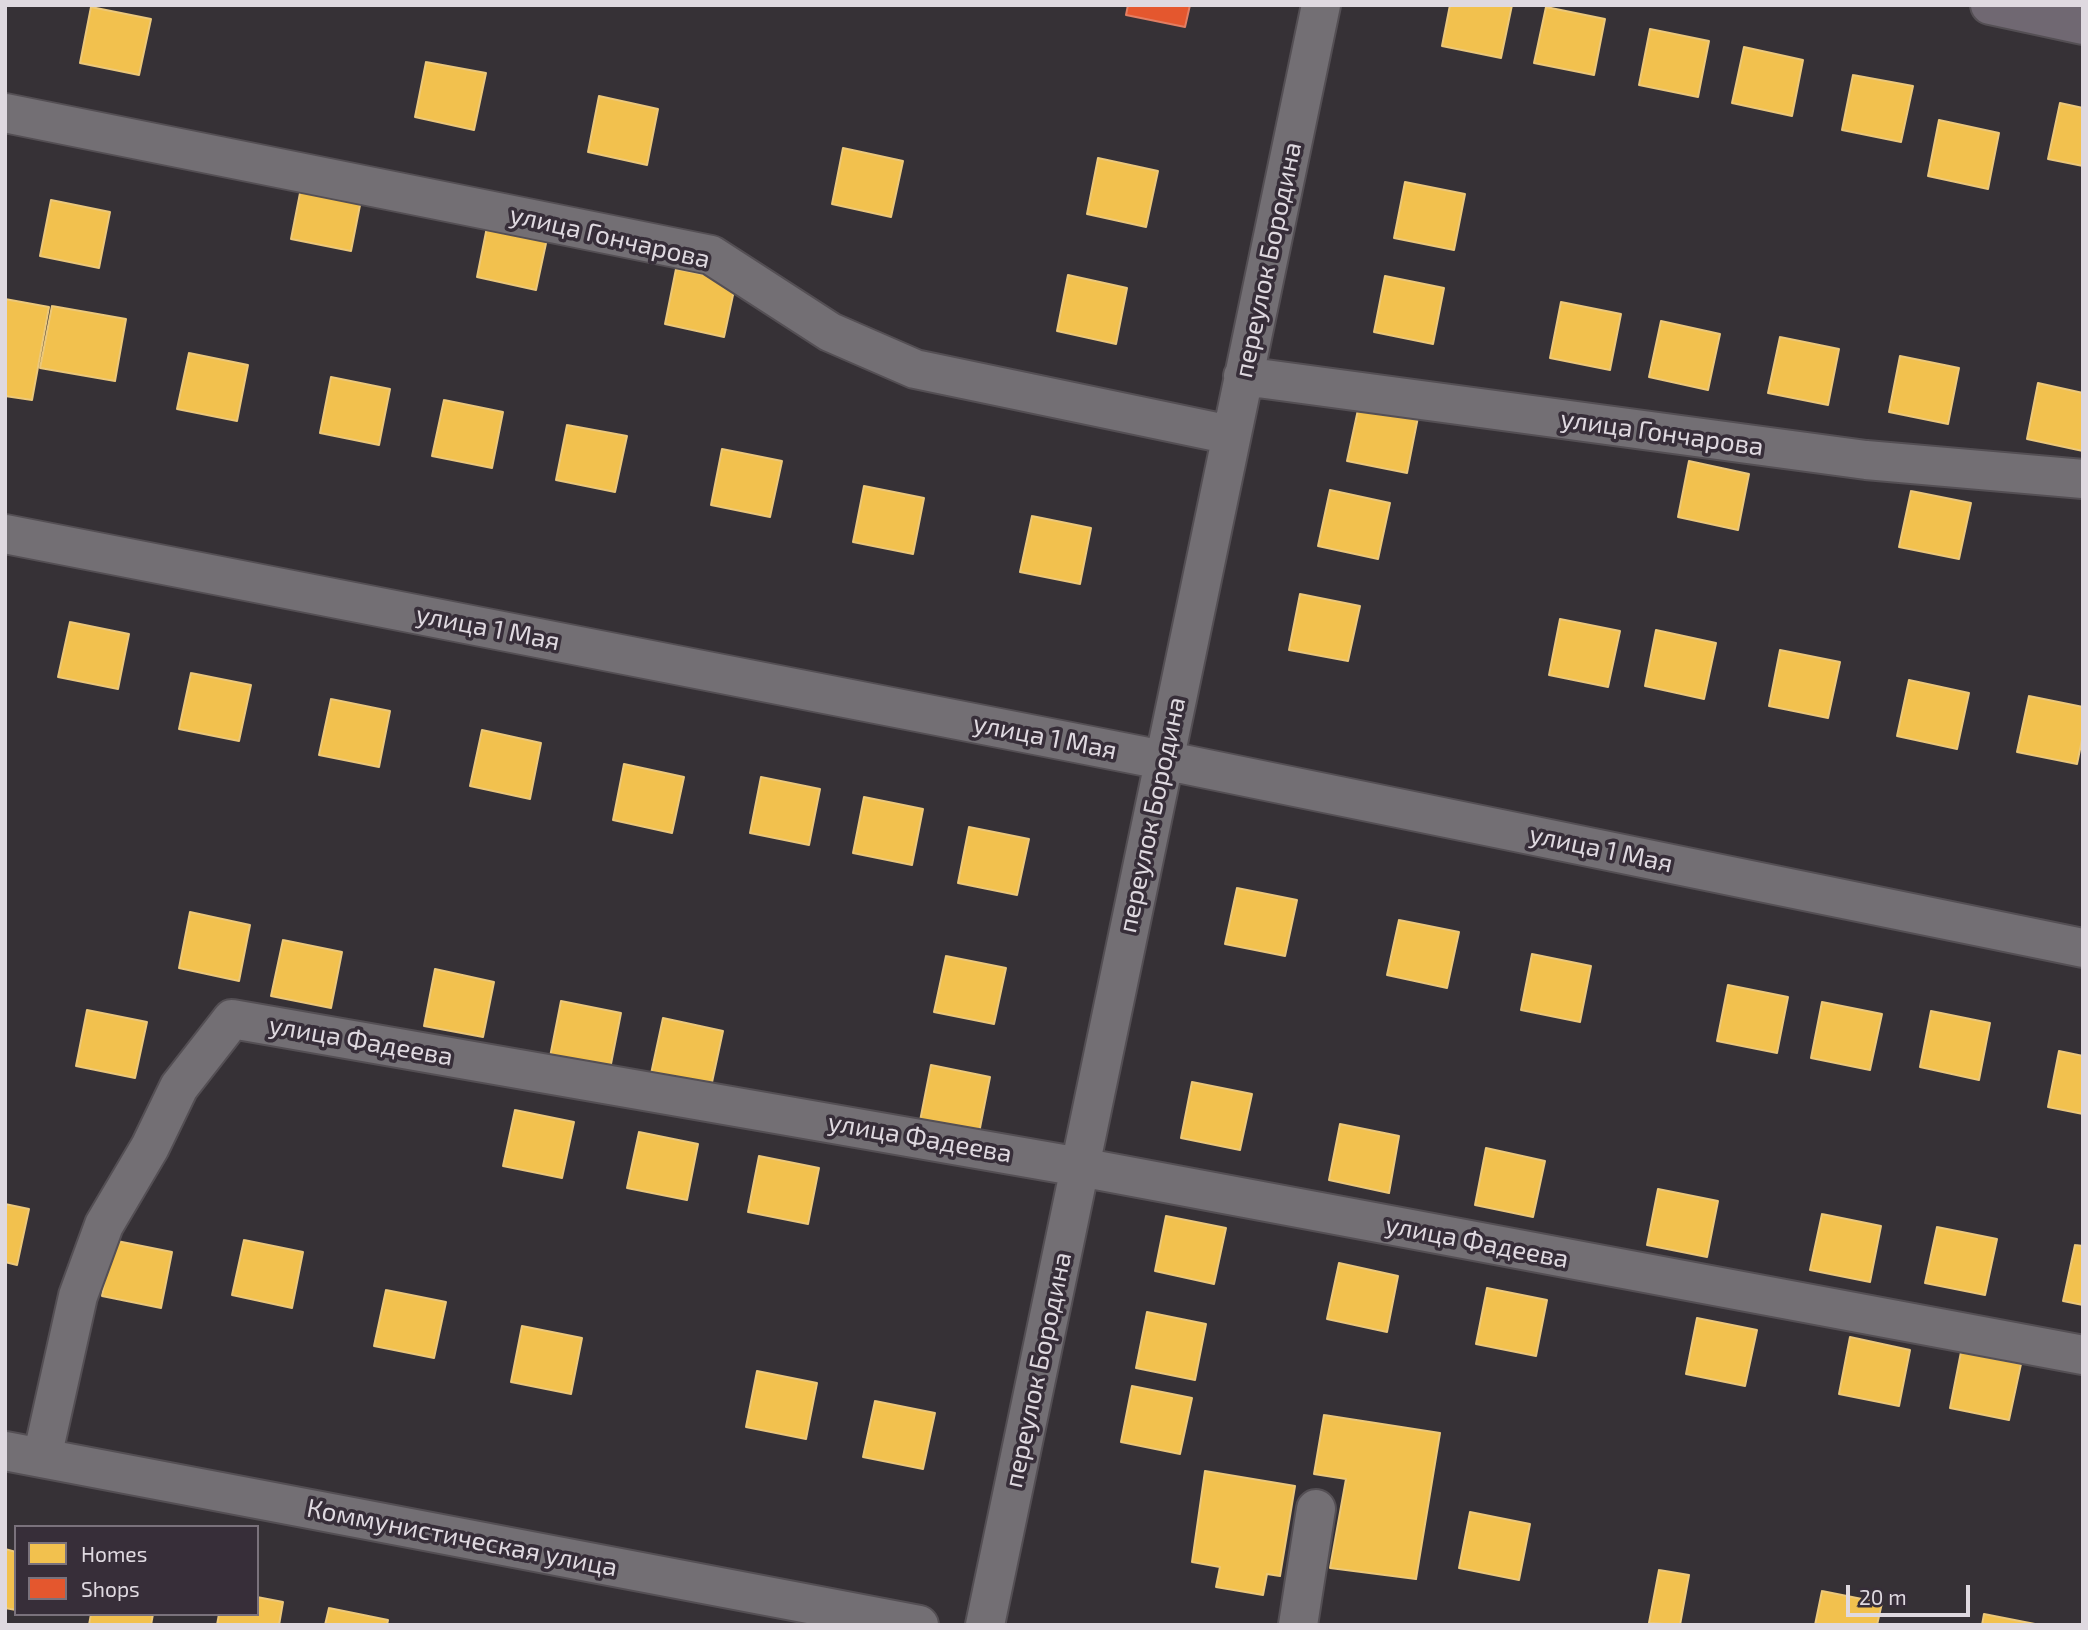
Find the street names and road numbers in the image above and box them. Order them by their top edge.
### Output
street label: переулок Бородина [1228,139,1308,381]
street label: улица Гончарова [507,199,713,275]
street label: улица Гончарова [1558,403,1766,463]
street label: улица 1 Мая [413,599,563,657]
street label: переулок Бородина [1112,694,1192,936]
street label: улица 1 Мая [970,708,1120,766]
street label: улица 1 Мая [1526,819,1676,879]
street label: улица Фадеева [267,1009,455,1073]
street label: улица Фадеева [826,1106,1014,1170]
street label: улица Фадеева [1383,1209,1571,1275]
street label: переулок Бородина [998,1249,1078,1491]
street label: Коммунистическая улица [304,1493,620,1583]

